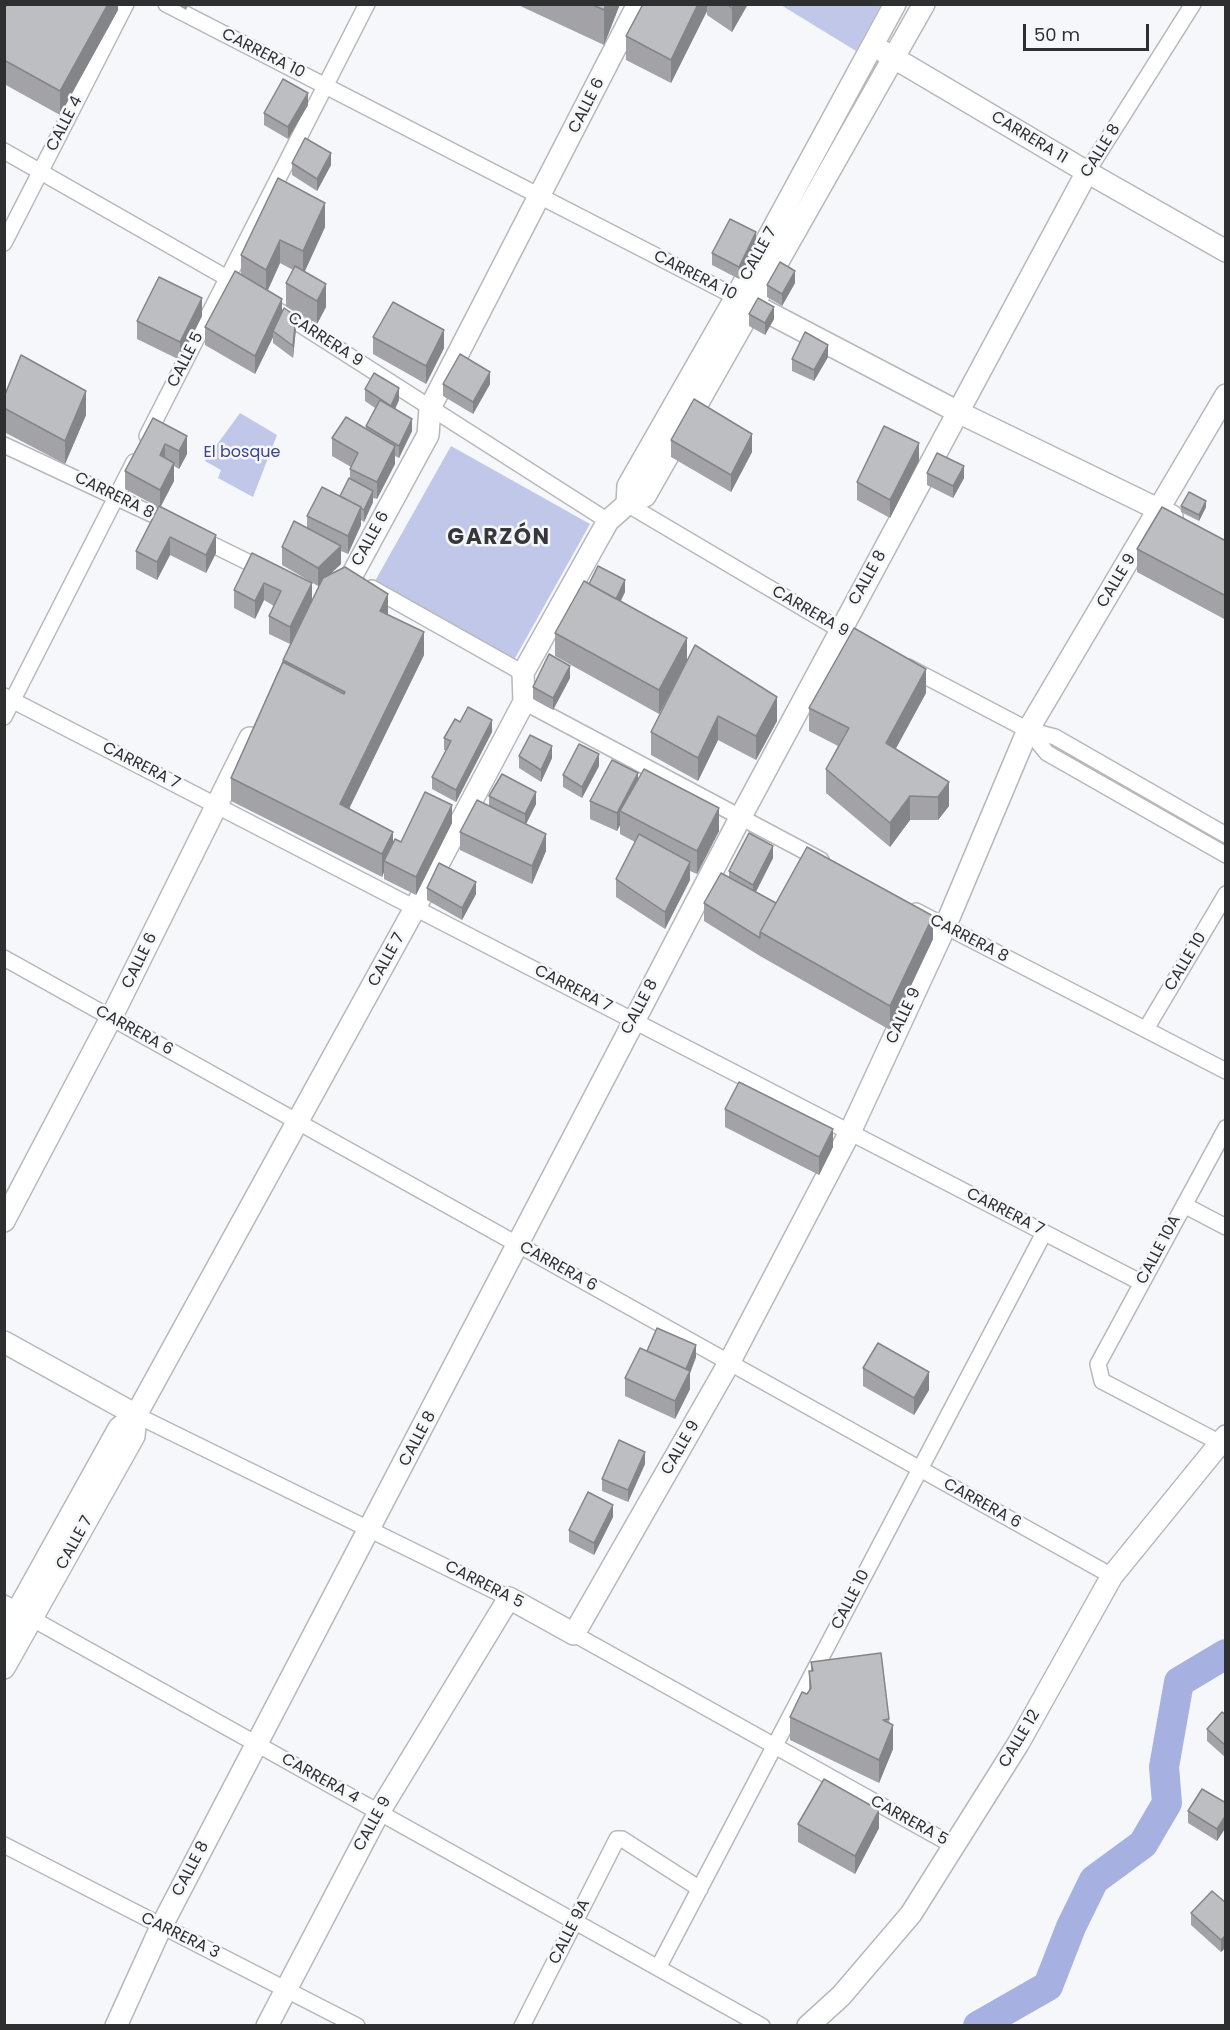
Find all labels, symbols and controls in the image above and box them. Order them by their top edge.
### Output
scale bar [1026,12,1152,50]
text: 50 m [1034,22,1080,47]
street label: CARRERA 10 [218,25,308,83]
street label: CALLE 6 [565,75,609,137]
street label: CALLE 4 [43,93,87,155]
street label: CARRERA 11 [987,108,1071,168]
street label: CALLE 8 [1077,121,1125,181]
street label: CALLE 7 [737,224,781,284]
street label: CARRERA 10 [650,247,740,305]
street label: CARRERA 9 [284,309,366,371]
street label: CALLE 5 [164,329,208,391]
park label: El bosque [204,443,280,463]
street label: CARRERA 8 [71,469,157,523]
street label: CALLE 6 [348,508,394,570]
district label: GARZÓN [447,525,551,551]
street label: CALLE 8 [845,547,891,609]
street label: CALLE 9 [1093,551,1141,611]
street label: CARRERA 9 [768,582,852,642]
street label: CARRERA 7 [99,738,183,794]
street label: CARRERA 8 [926,911,1012,967]
street label: CALLE 10 [1161,929,1211,995]
street label: CALLE 6 [118,930,162,992]
street label: CALLE 7 [365,930,409,990]
street label: CARRERA 7 [531,961,615,1017]
street label: CALLE 8 [618,976,662,1038]
street label: CALLE 9 [883,985,925,1047]
street label: CARRERA 6 [92,1002,176,1060]
street label: CARRERA 7 [963,1184,1047,1240]
street label: CALLE 10A [1133,1212,1185,1288]
street label: CARRERA 6 [516,1238,600,1296]
street label: CALLE 8 [396,1408,440,1470]
street label: CALLE 9 [658,1417,704,1479]
street label: CARRERA 6 [940,1475,1024,1533]
street label: CALLE 7 [53,1513,97,1573]
street label: CARRERA 5 [441,1557,527,1613]
street label: CALLE 10 [828,1567,874,1633]
street label: CALLE 12 [995,1707,1045,1771]
street label: CARRERA 4 [278,1750,362,1808]
street label: CARRERA 5 [867,1792,951,1850]
street label: CALLE 9 [350,1793,396,1855]
street label: CALLE 8 [169,1838,213,1900]
street label: CALLE 9A [545,1896,595,1968]
street label: CARRERA 3 [138,1909,222,1963]

